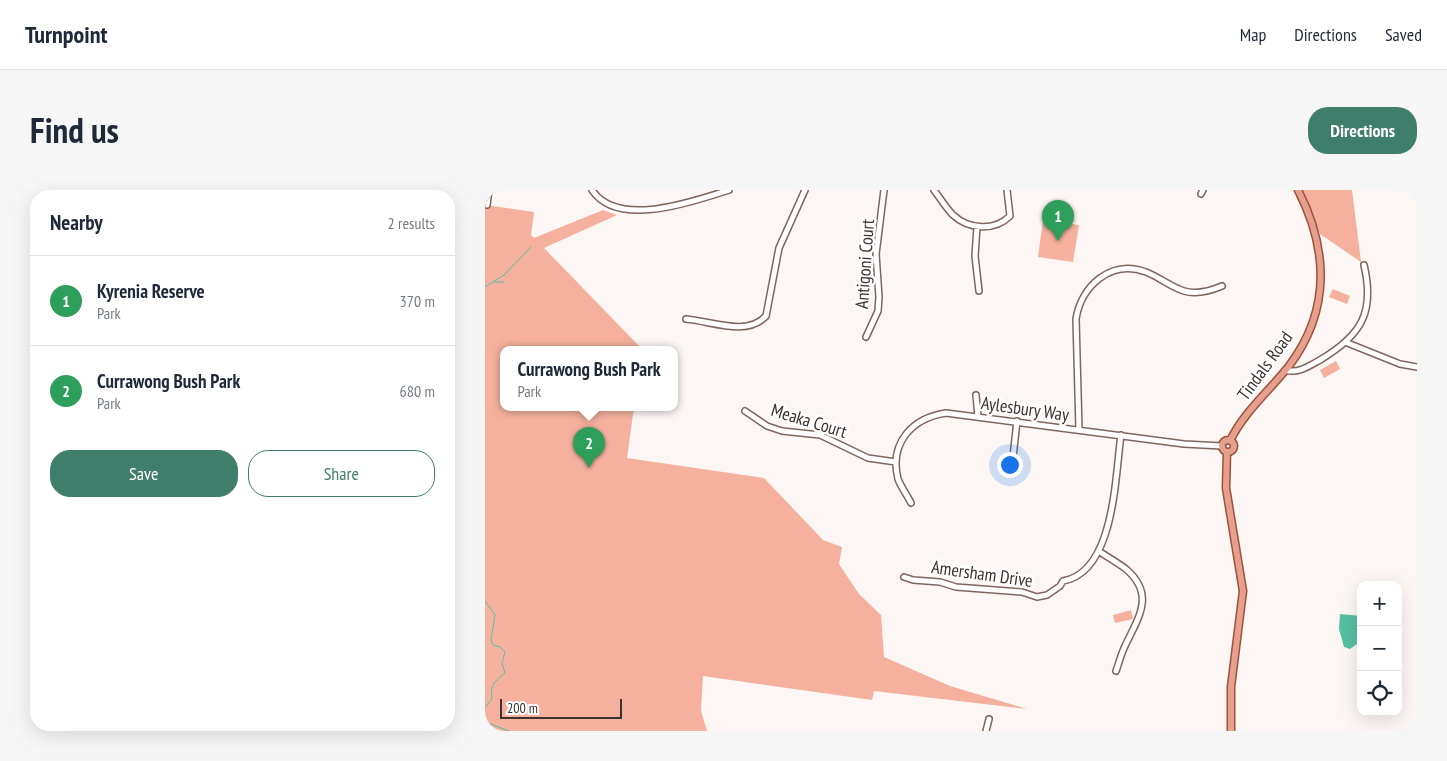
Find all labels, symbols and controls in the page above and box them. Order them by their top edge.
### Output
text: Turnpoint [25,19,107,50]
text: Map [1240,23,1266,46]
text: Directions [1294,23,1357,46]
text: Saved [1385,23,1422,46]
text: Find us [30,107,119,153]
button: Directions [1308,107,1417,154]
pin: 1 [1042,200,1074,241]
text: Nearby [50,209,103,236]
text: 2 results [388,213,435,233]
street label: Antigoni Court [850,218,879,310]
text: Kyrenia Reserve [97,279,205,303]
text: 1 [62,291,70,311]
text: 370 m [400,291,435,311]
text: Park [97,303,121,323]
street label: Tindals Road [1232,327,1297,405]
popup [500,346,678,411]
text: Currawong Bush Park [517,357,661,381]
text: Currawong Bush Park [97,369,240,393]
text: 2 [62,381,70,401]
text: 680 m [400,381,435,401]
text: Park [517,381,541,401]
street label: Aylesbury Way [980,391,1071,426]
text: Park [97,393,121,413]
street label: Meaka Court [769,398,850,443]
pin: 2 [573,427,605,468]
button: Save [50,450,238,497]
button: Share [248,450,435,497]
your location [997,452,1023,478]
street label: Amersham Drive [930,555,1034,592]
map controls [1357,581,1402,716]
button: + [1357,581,1402,626]
button: − [1357,626,1402,671]
button: locate [1357,671,1402,716]
scale bar [500,696,623,719]
text: 200 m [507,699,538,717]

